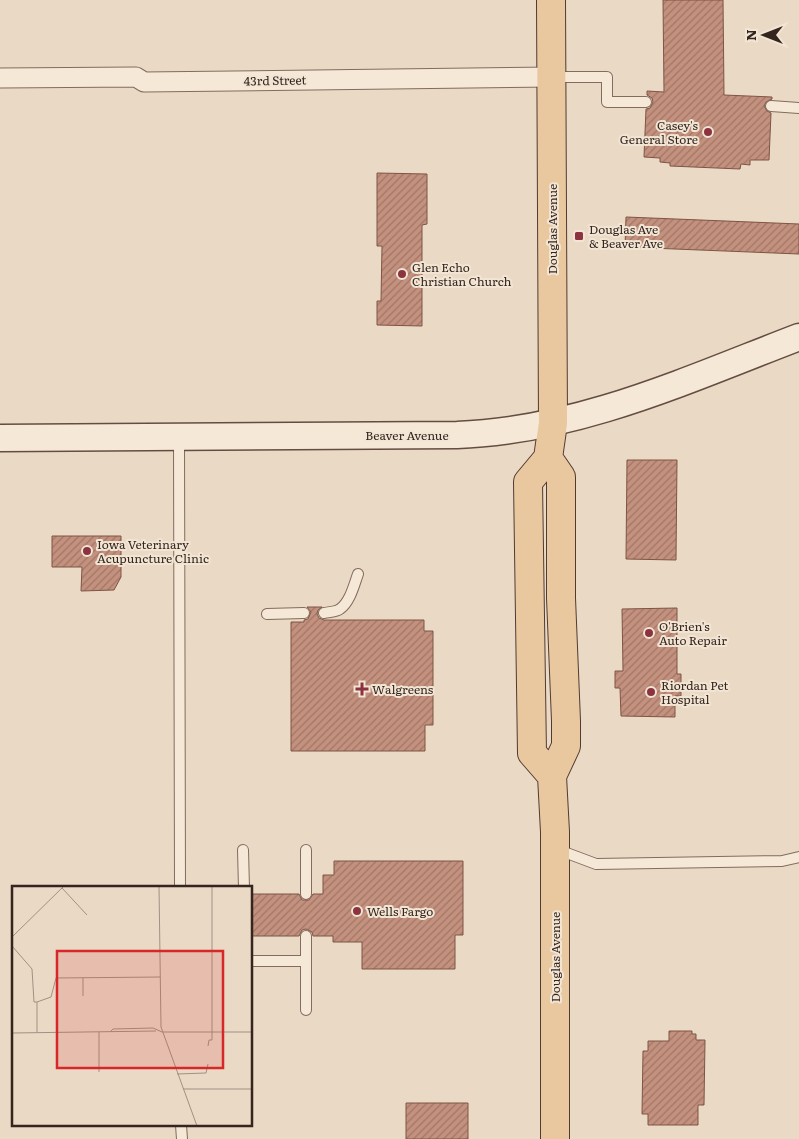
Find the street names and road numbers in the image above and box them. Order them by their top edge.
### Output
street label: 43rd Street [243,70,307,90]
street label: Douglas Avenue [543,184,561,274]
street label: Beaver Avenue [365,426,449,444]
street label: Douglas Avenue [546,912,564,1002]

